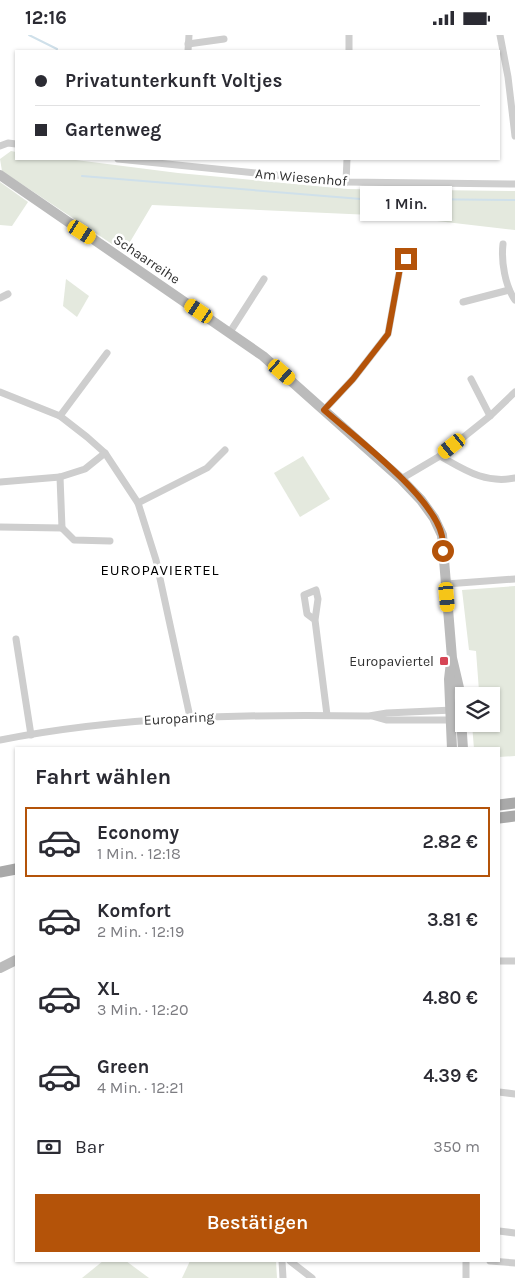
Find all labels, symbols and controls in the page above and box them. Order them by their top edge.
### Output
text: 12:16 [25,7,67,29]
text: Privatunterkunft Voltjes [65,70,282,92]
text: Gartenweg [65,119,161,141]
street label: Am Wiesenhof [254,165,348,190]
callout: 1 Min. [360,187,452,221]
text: 1 Min. [385,194,427,213]
car [65,218,98,246]
street label: Schaarreihe [110,231,183,288]
route end [395,248,417,270]
car [182,296,215,326]
car [265,356,298,388]
car [435,431,468,461]
route start [432,540,454,562]
district label: EUROPAVIERTEL [100,561,220,579]
car [438,581,455,613]
place label: Europaviertel [349,653,434,670]
marker: Europaviertel [438,655,450,667]
map controls [455,687,500,732]
button: layers [455,687,500,732]
street label: Europaring [143,708,215,729]
text: Fahrt wählen [35,764,171,790]
icon: car [37,820,82,865]
text: Economy [97,822,179,844]
text: 2.82 € [423,831,478,853]
text: 1 Min. · 12:18 [97,844,181,863]
icon: car [37,898,82,943]
text: Komfort [97,900,171,922]
text: 3.81 € [427,909,478,931]
text: 2 Min. · 12:19 [97,922,184,941]
icon: car [37,976,82,1021]
text: XL [97,978,119,1000]
text: 4.80 € [422,987,478,1009]
text: 3 Min. · 12:20 [97,1000,189,1019]
icon: car [37,1054,82,1099]
text: Green [97,1056,149,1078]
text: 4.39 € [423,1065,478,1087]
text: 4 Min. · 12:21 [97,1078,184,1097]
icon: cash [35,1133,63,1161]
text: Bar [75,1136,104,1158]
text: 350 m [433,1137,480,1156]
button: Bestätigen [35,1194,480,1252]

